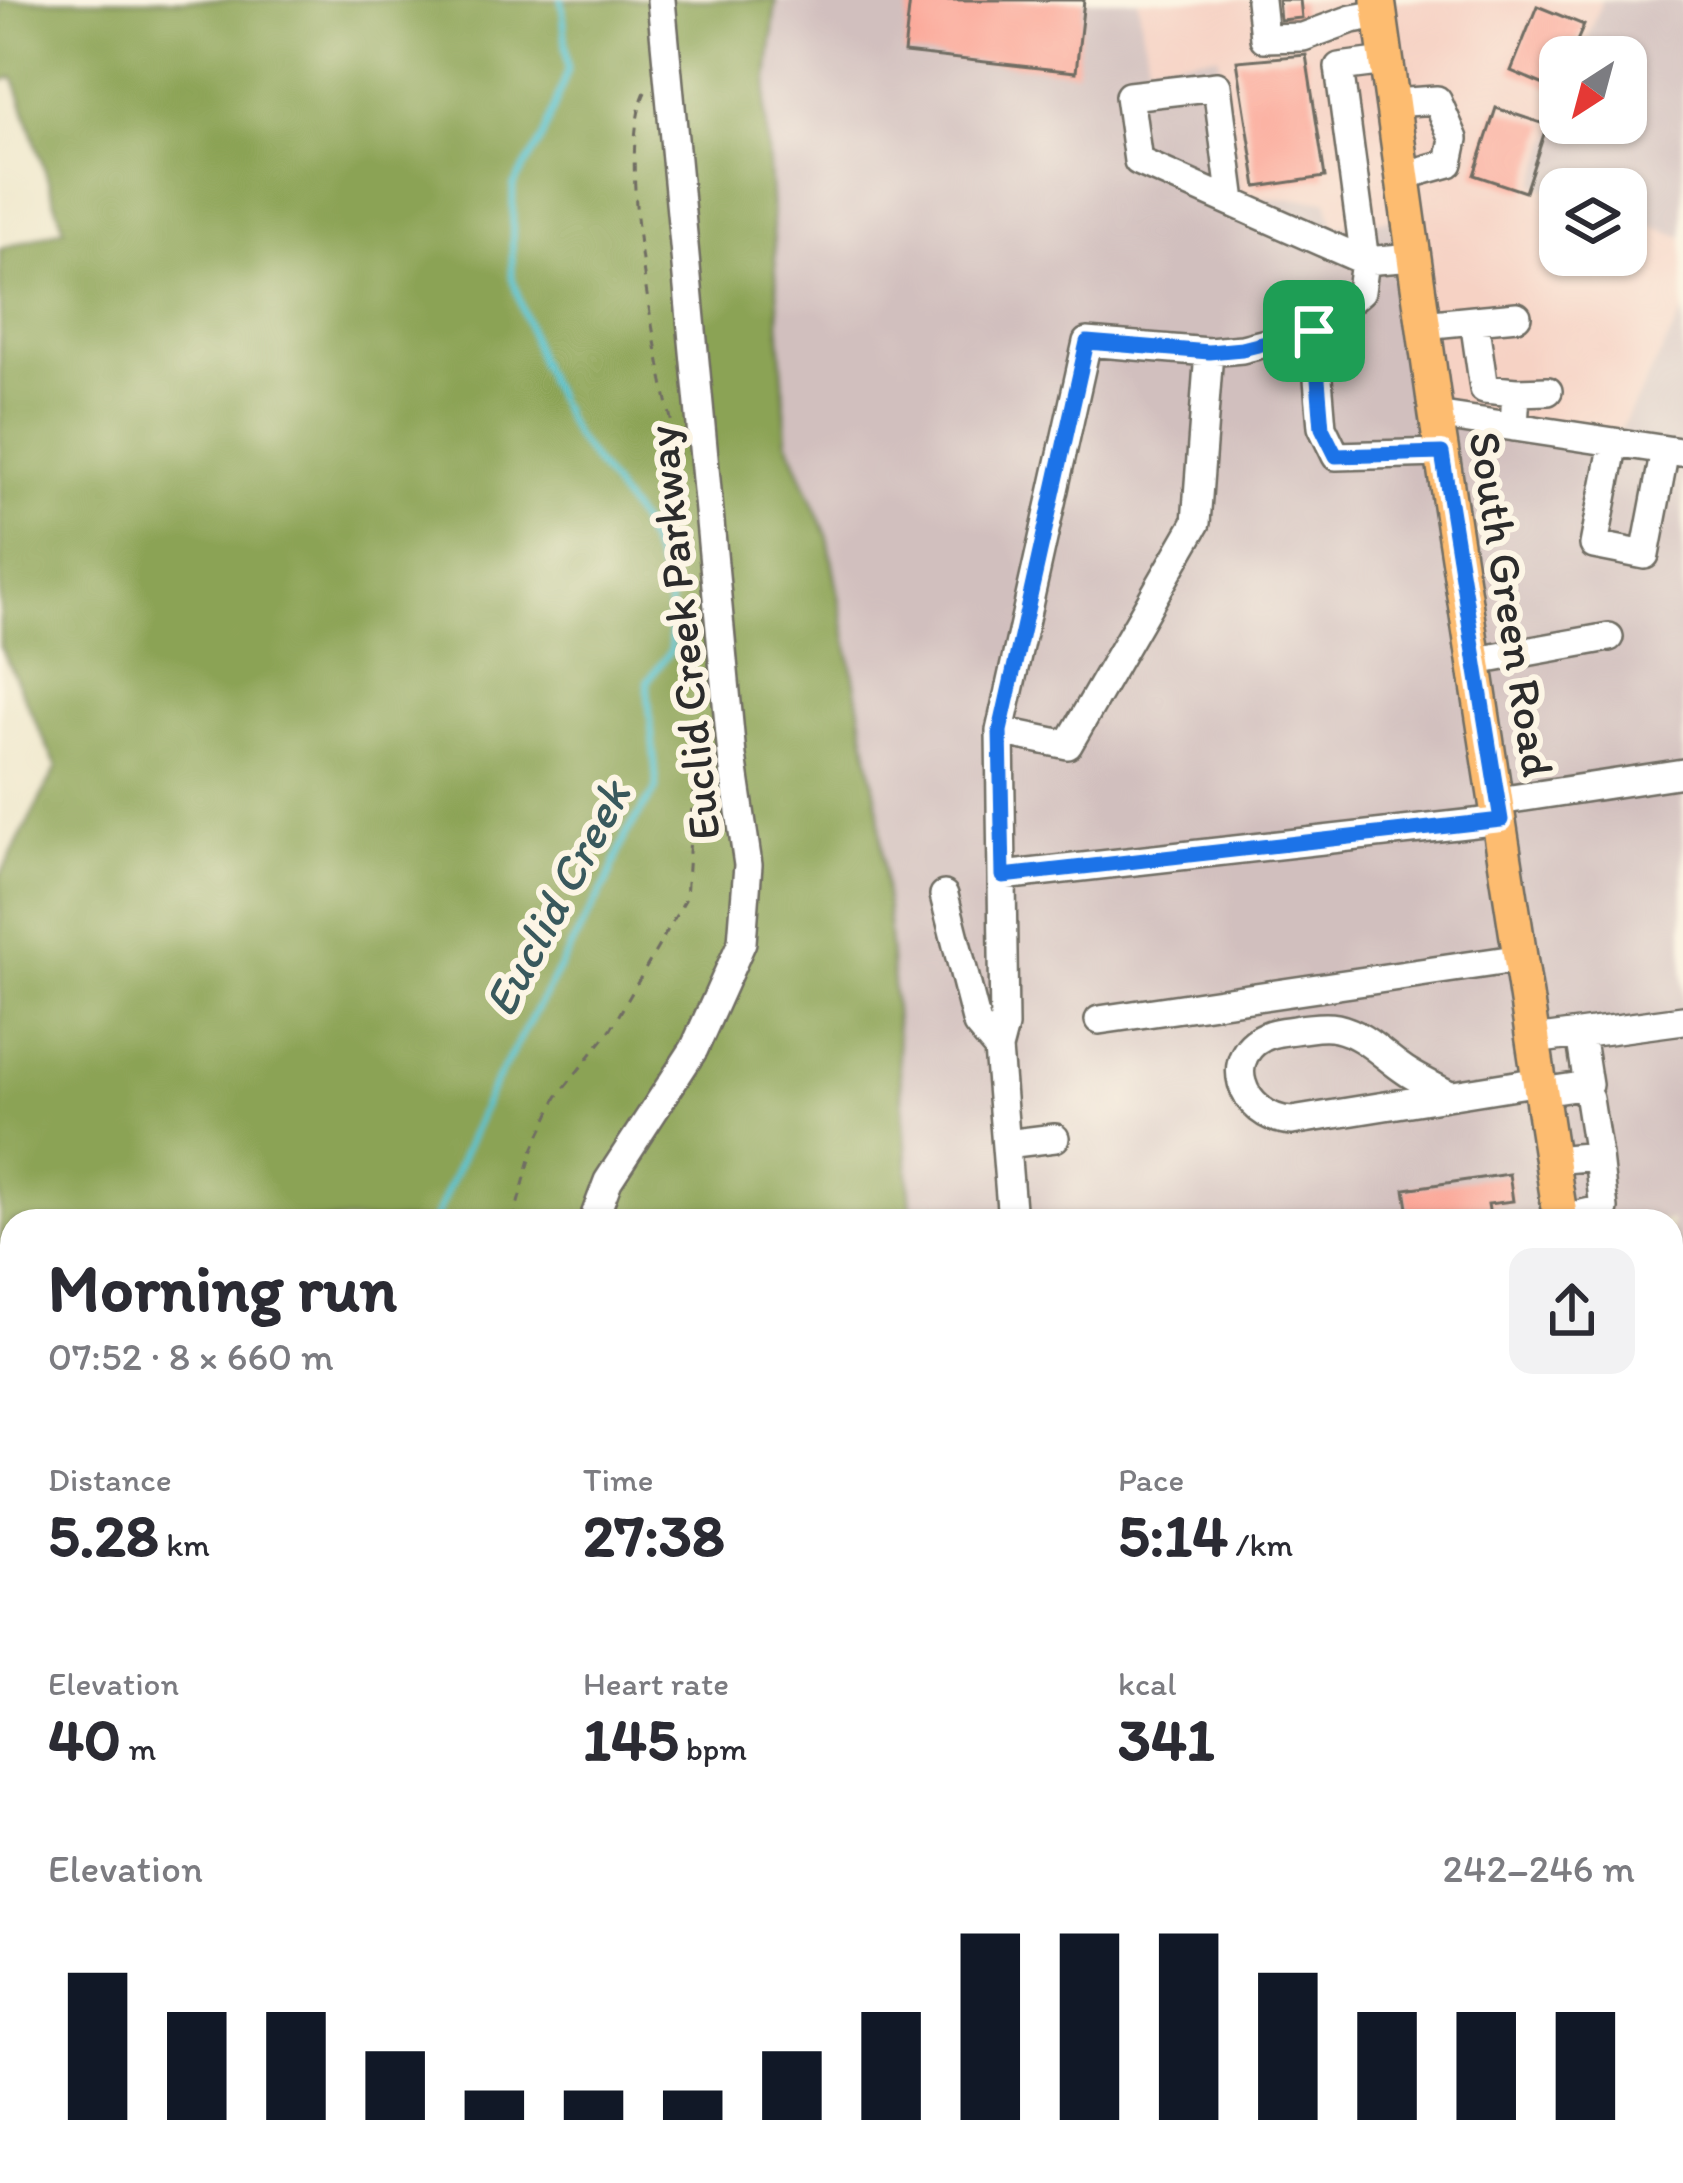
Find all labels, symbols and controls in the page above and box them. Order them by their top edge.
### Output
north arrow [1539,36,1647,144]
map controls [1539,36,1647,276]
button: layers [1539,168,1647,276]
pin [1263,280,1365,382]
icon: arrive [1281,298,1347,364]
street label: Euclid Creek Parkway [633,423,731,843]
street label: South Green Road [1458,428,1566,780]
water label: Euclid Creek [470,768,643,1026]
text: Morning run [48,1248,397,1328]
button: share [1509,1248,1635,1374]
text: 07:52 · 8 × 660 m [48,1333,334,1380]
text: Distance [48,1460,172,1499]
text: Time [583,1460,653,1499]
text: Pace [1118,1460,1184,1499]
text: 5.28 [48,1499,159,1571]
text: 27:38 [583,1499,725,1571]
text: 5:14 [1118,1499,1228,1571]
text: km [159,1525,210,1564]
text: /km [1228,1525,1293,1564]
text: Elevation [48,1664,179,1703]
text: Heart rate [583,1664,729,1703]
text: kcal [1118,1664,1177,1703]
text: 40 [48,1703,121,1775]
text: 145 [583,1703,678,1775]
text: 341 [1118,1703,1215,1775]
text: m [121,1729,156,1768]
text: bpm [678,1729,747,1768]
text: Elevation [48,1845,203,1892]
text: 242–246 m [1443,1845,1635,1892]

